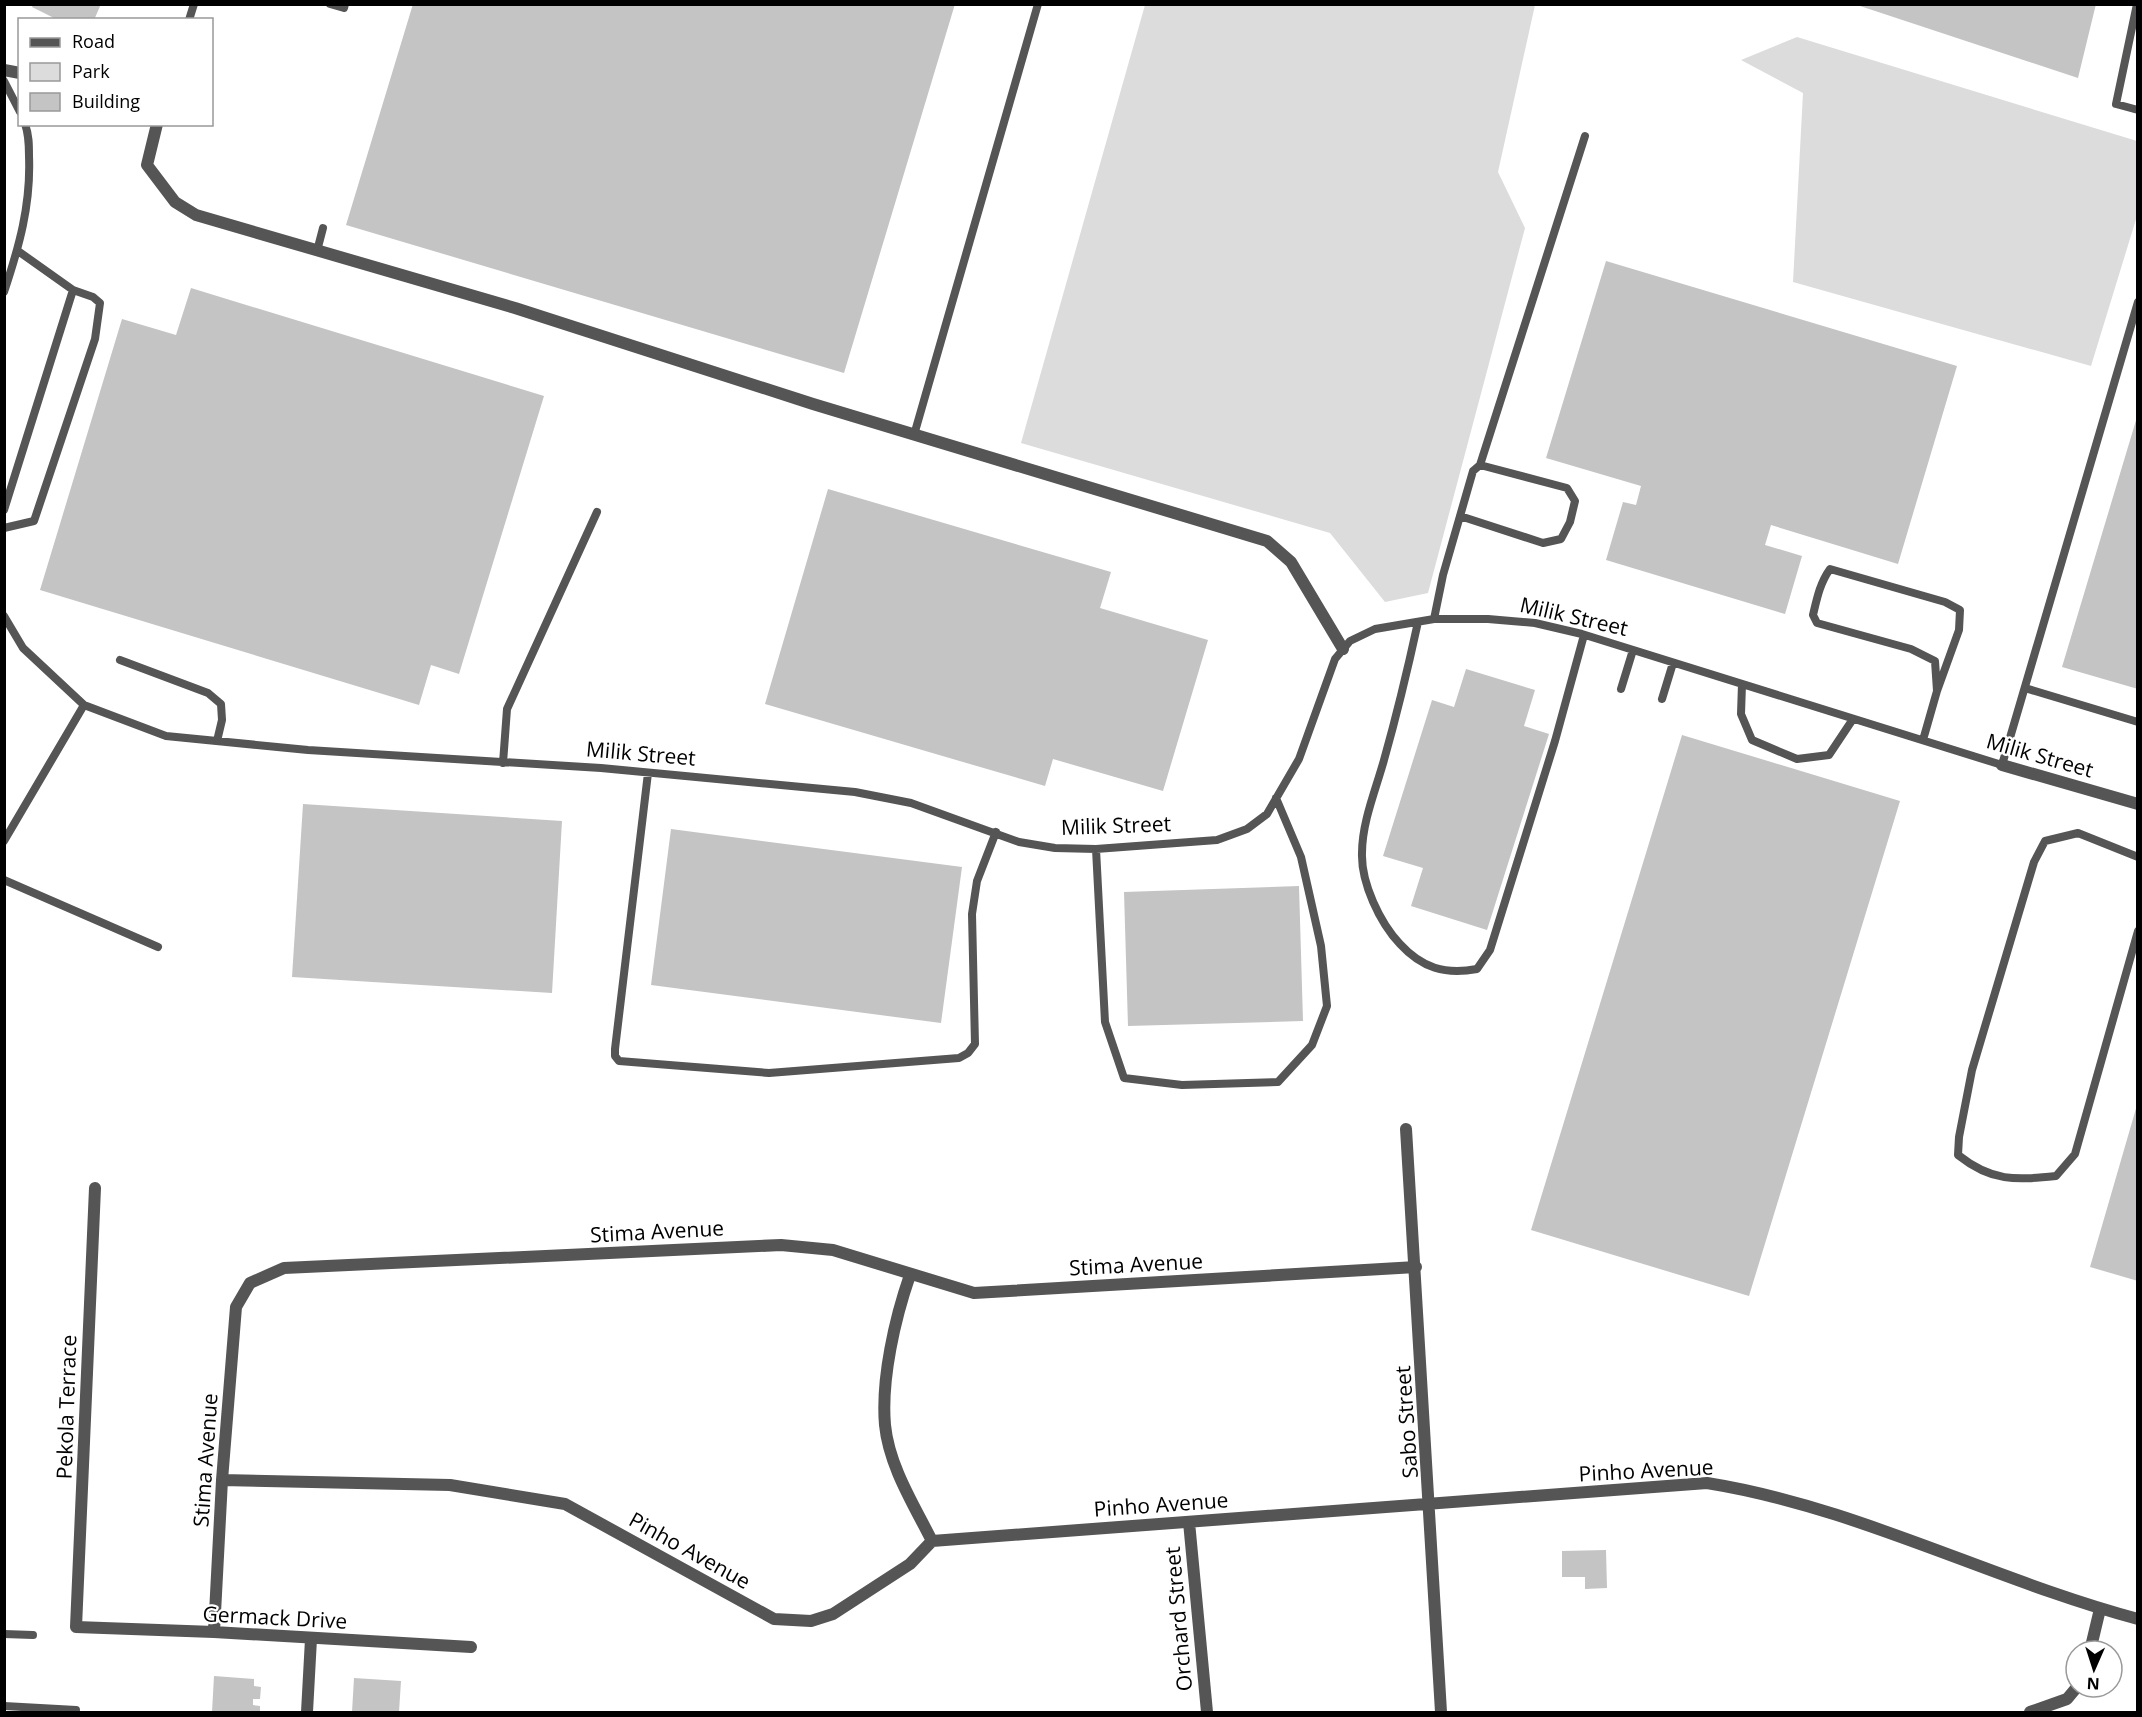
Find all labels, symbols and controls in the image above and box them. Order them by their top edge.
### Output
legend [18,18,213,126]
text: Road [72,29,115,53]
text: Park [72,59,110,83]
text: Building [72,89,140,113]
street label: Milik Street [1517,590,1631,642]
street label: Milik Street [1983,726,2097,784]
street label: Milik Street [585,734,697,772]
street label: Milik Street [1061,809,1171,841]
street label: Stima Avenue [589,1214,725,1248]
street label: Stima Avenue [1068,1247,1204,1281]
street label: Pekola Terrace [49,1334,83,1480]
street label: Sabo Street [1388,1365,1424,1479]
street label: Stima Avenue [186,1392,224,1528]
street label: Pinho Avenue [1578,1452,1714,1488]
street label: Pinho Avenue [1093,1485,1229,1523]
street label: Pinho Avenue [624,1505,756,1595]
street label: Orchard Street [1158,1546,1198,1692]
street label: Germack Drive [202,1599,348,1635]
north arrow [2064,1639,2124,1699]
text: N [2086,1673,2100,1695]

